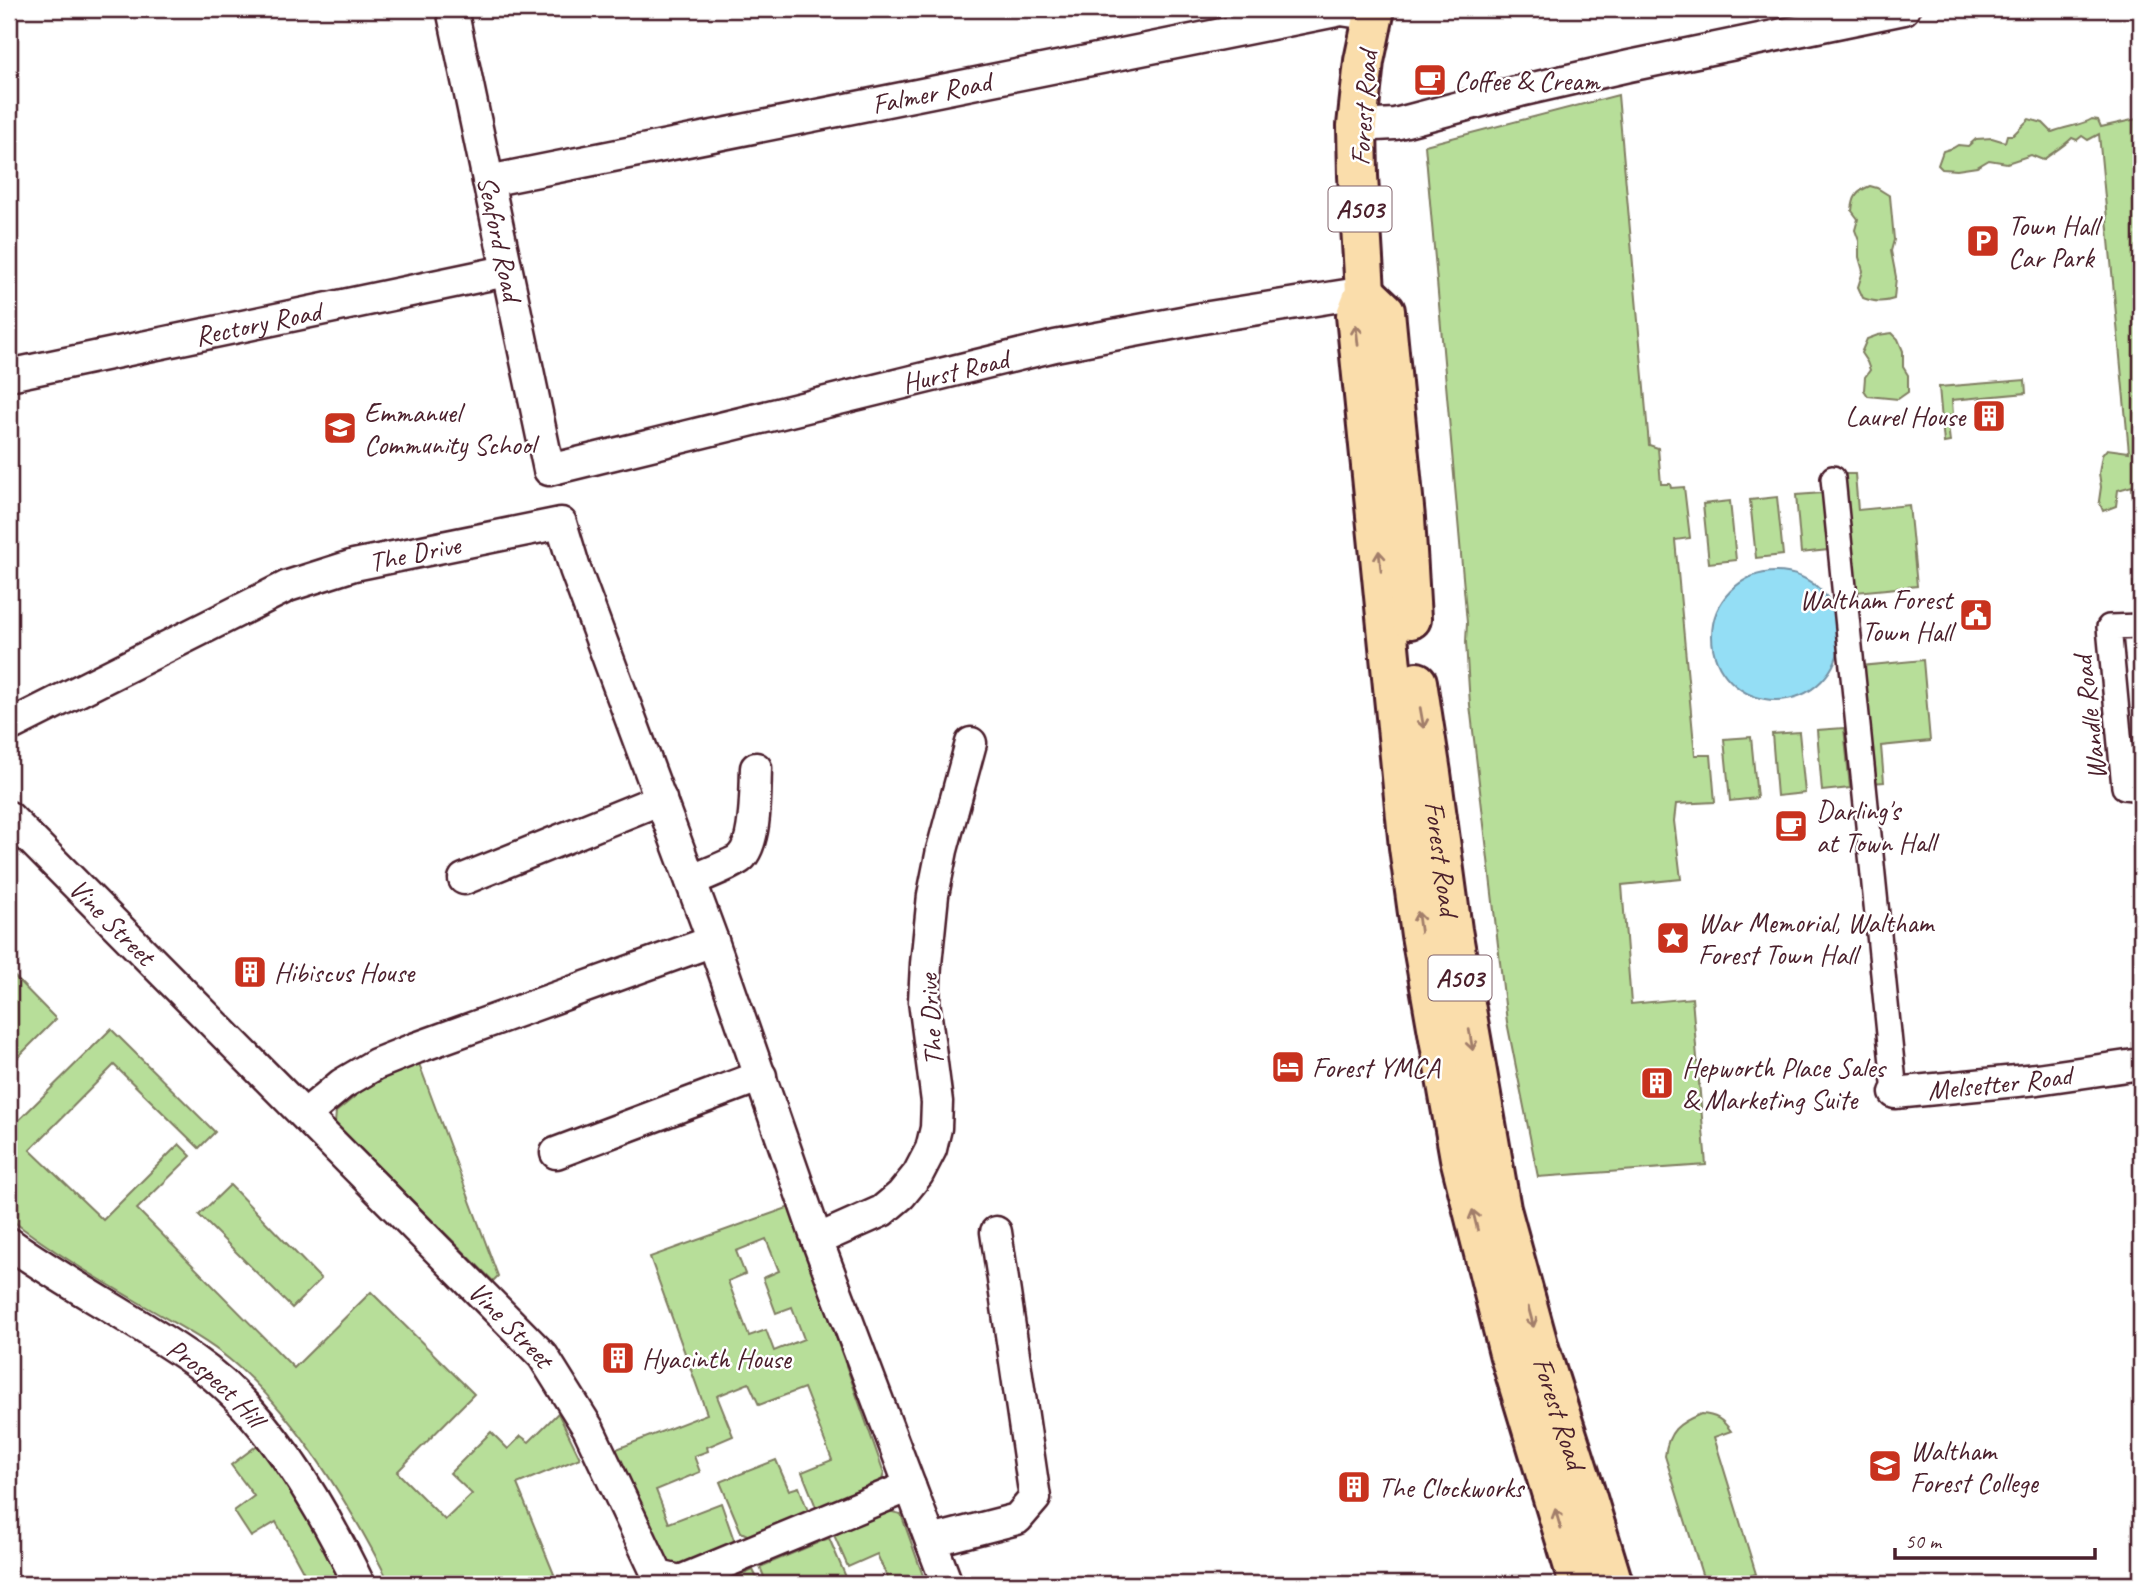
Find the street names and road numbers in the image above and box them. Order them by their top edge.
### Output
street label: Forest Road [1342,46,1385,166]
street label: Falmer Road [869,63,997,122]
street label: Seaford Road [470,173,531,307]
road number: A503 [1328,186,1392,232]
street label: Rectory Road [192,292,328,354]
street label: Hurst Road [898,340,1016,401]
street label: The Drive [366,527,465,580]
street label: Wandle Road [2064,650,2114,782]
street label: Forest Road [1417,799,1467,921]
street label: Vine Street [62,871,164,974]
road number: A503 [1428,956,1492,1001]
street label: The Drive [910,971,951,1067]
street label: Melsetter Road [1926,1057,2078,1108]
street label: Vine Street [461,1274,564,1376]
street label: Prospect Hill [160,1330,276,1438]
street label: Forest Road [1525,1353,1595,1477]

